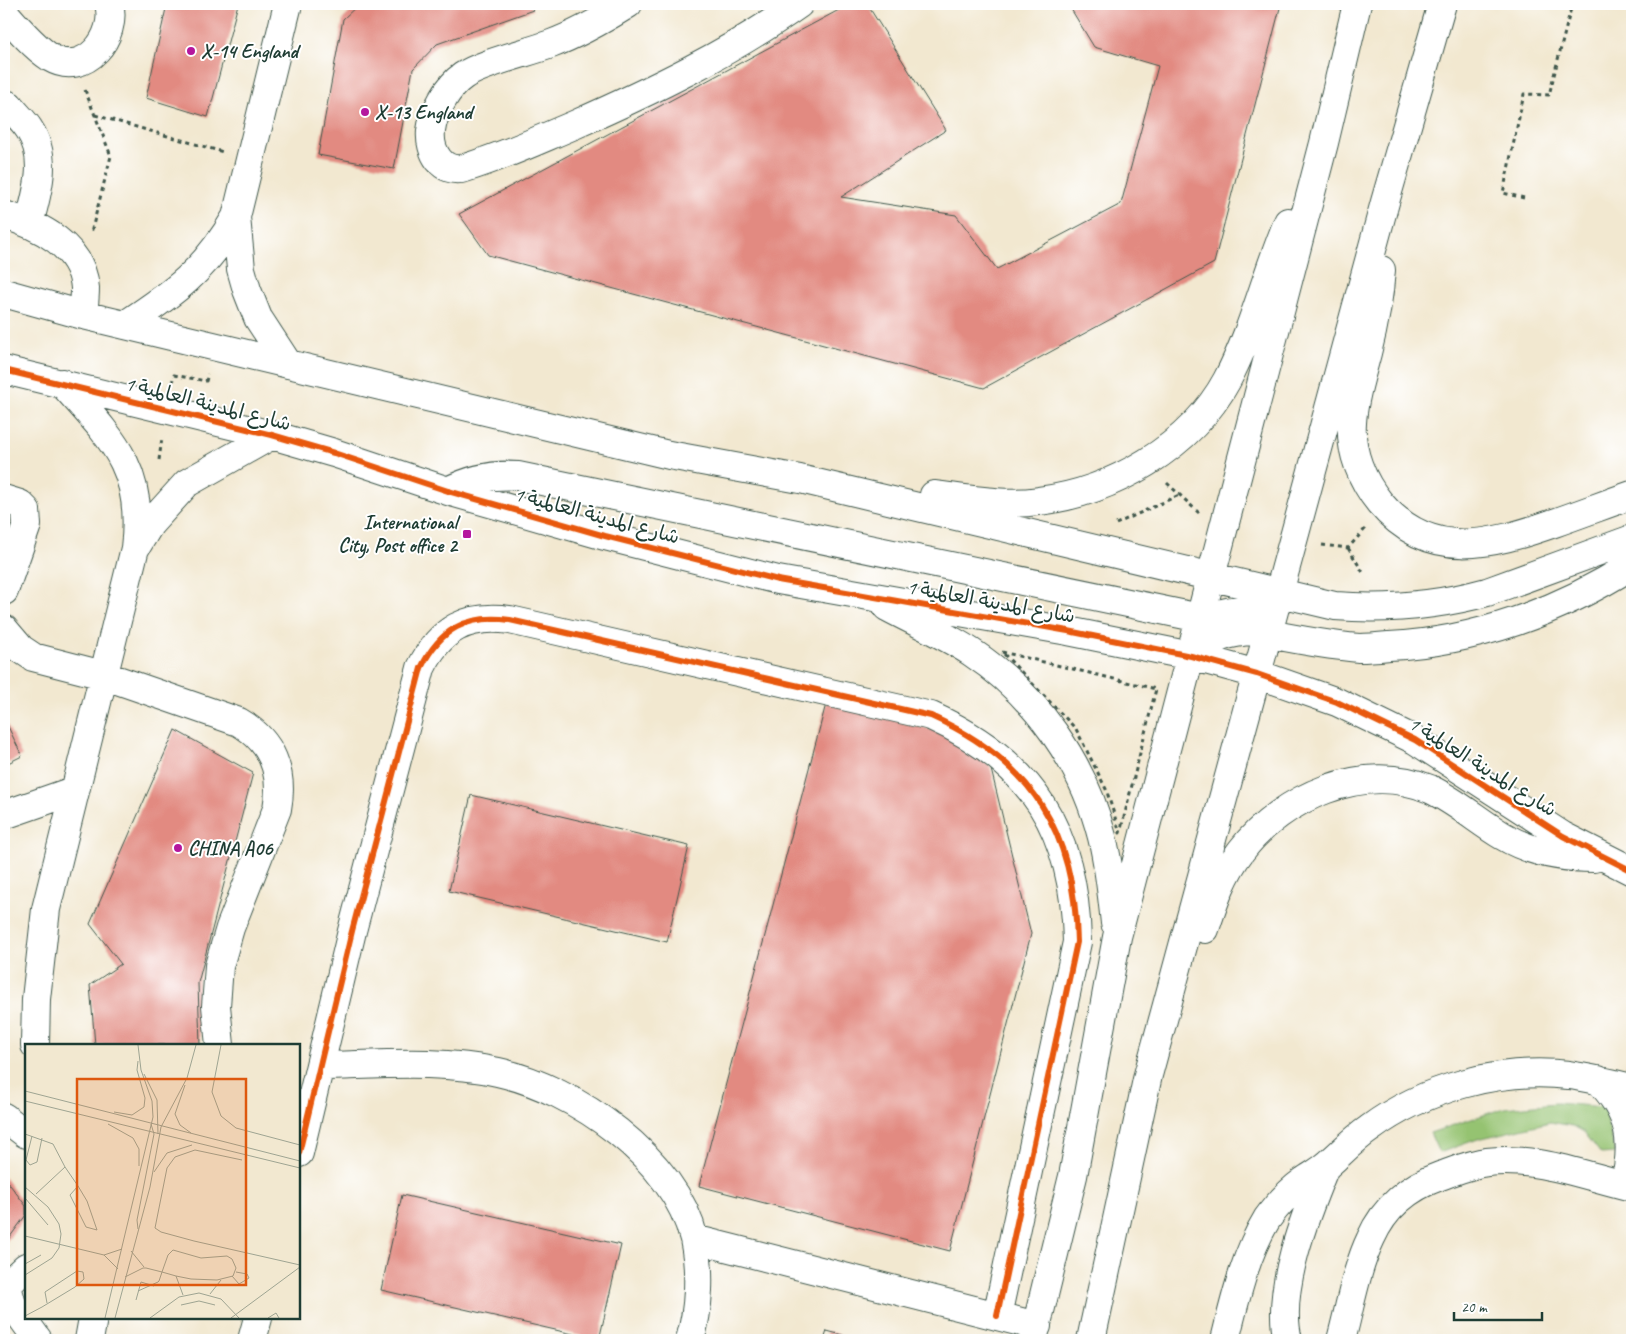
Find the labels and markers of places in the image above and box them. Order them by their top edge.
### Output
place label: X-14 England [201,39,302,64]
marker: X-14 England [185,45,197,57]
place label: X-13 England [375,100,476,125]
marker: X-13 England [359,106,371,118]
place label: International City, Post office 2 [338,510,461,559]
marker: International City, Post office 2 [461,528,473,540]
place label: CHINA A06 [188,836,274,861]
marker: CHINA A06 [172,842,184,854]

